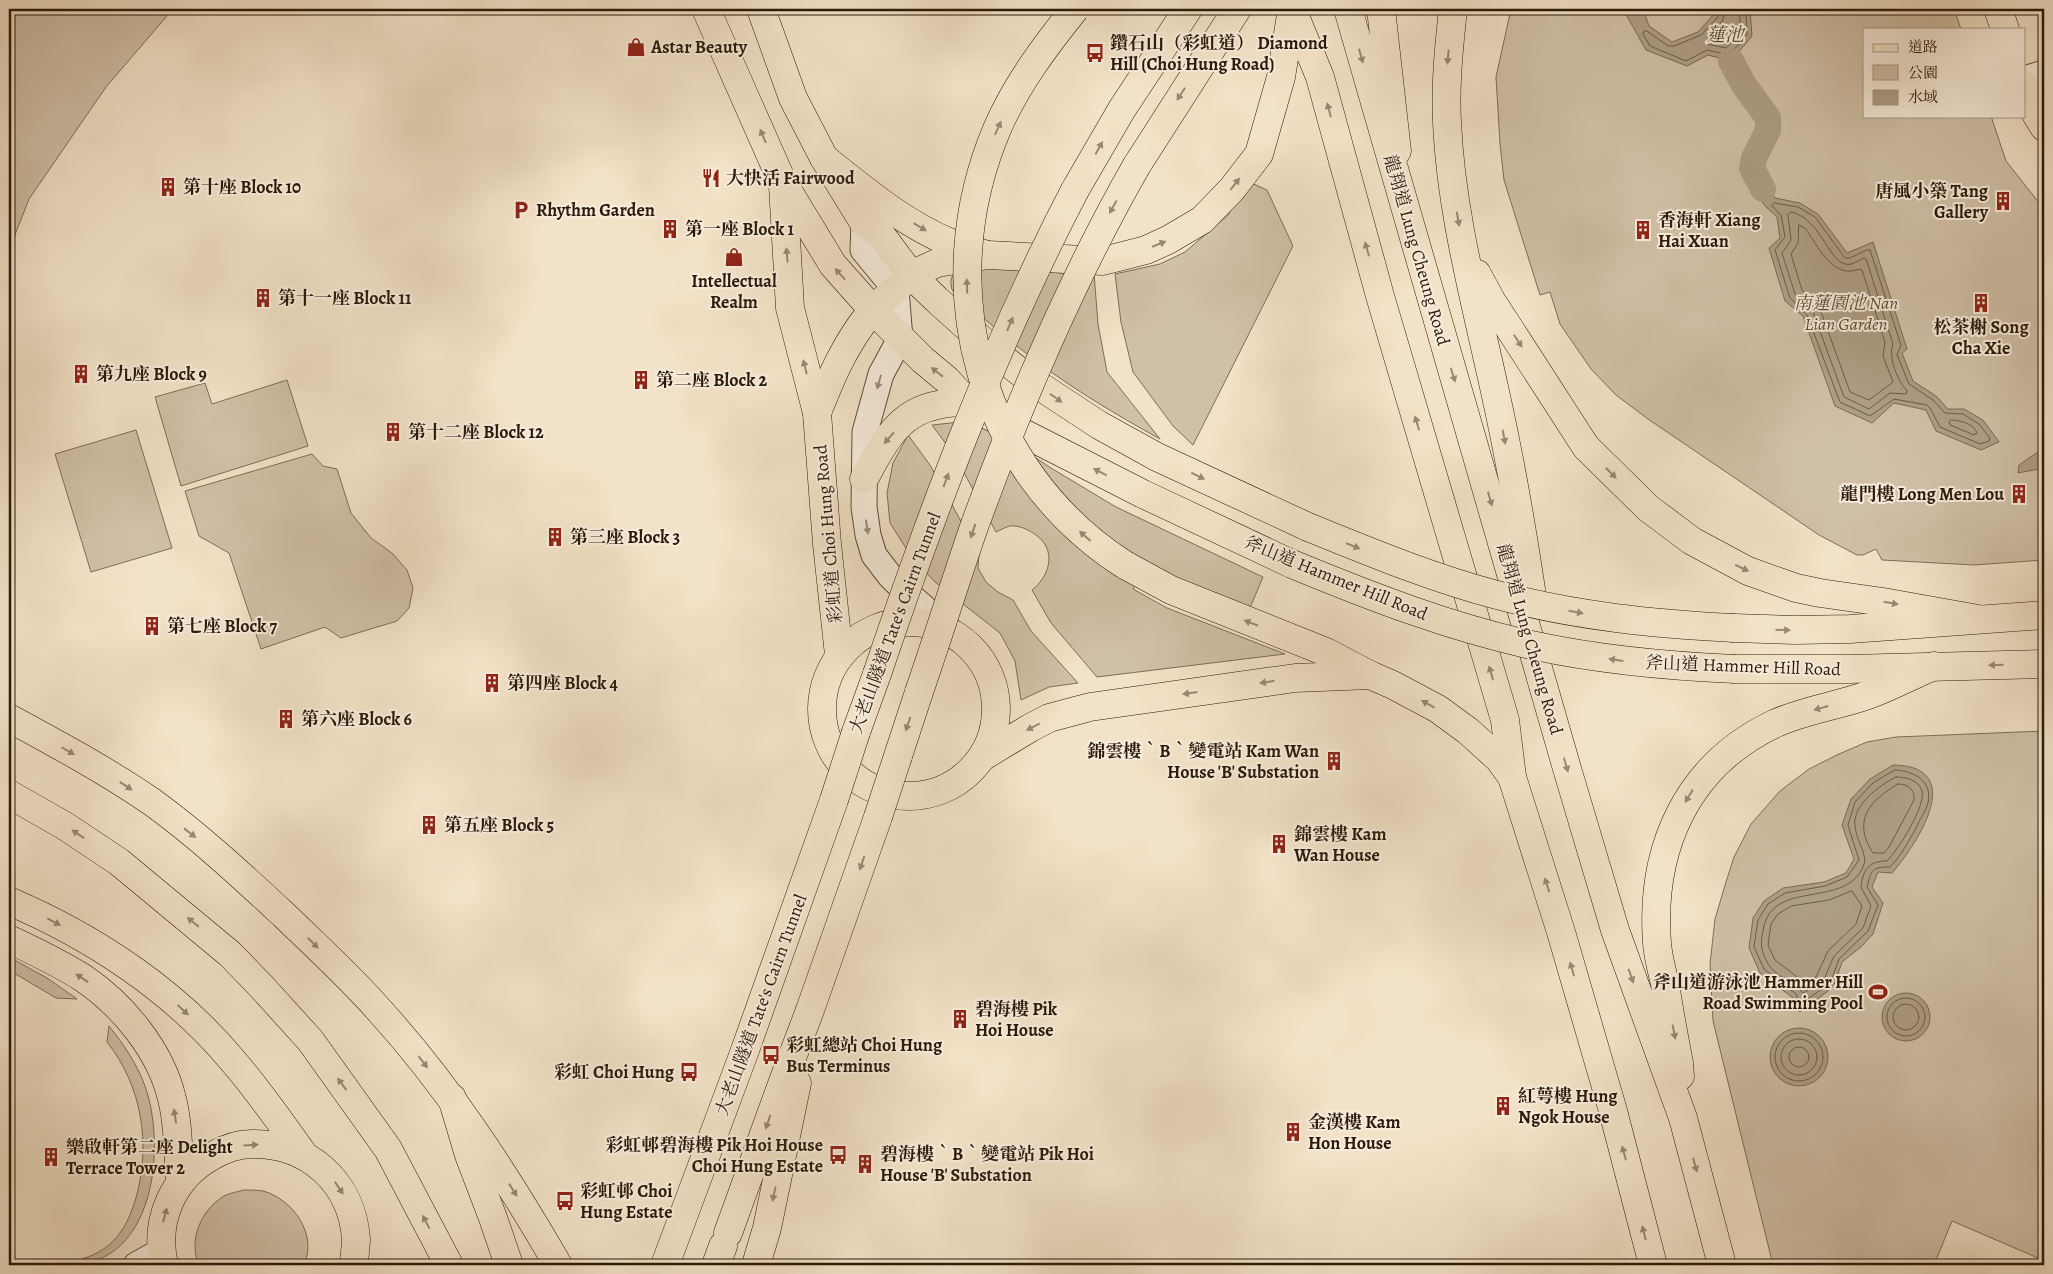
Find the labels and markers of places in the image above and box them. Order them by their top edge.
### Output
place label: 鑽石山（彩虹道） Diamond Hill (Choi Hung Road) [1110,31,1328,76]
place label: Astar Beauty [650,35,748,59]
shop icon: Astar Beauty [625,36,647,58]
bus stop icon: 鑽石山（彩虹道） Diamond Hill (Choi Hung Road) [1084,42,1106,64]
place label: 大快活 Fairwood [726,166,855,190]
restaurant icon: 大快活 Fairwood [700,167,722,189]
place label: 第十座 Block 10 [183,175,301,199]
building icon: 第十座 Block 10 [157,176,179,198]
place label: 唐風小築 Tang Gallery [1875,179,1989,224]
building icon: 唐風小築 Tang Gallery [1992,190,2014,212]
place label: Rhythm Garden [536,198,655,222]
parking icon: Rhythm Garden [510,199,532,221]
place label: 香海軒 Xiang Hai Xuan [1658,208,1761,253]
place label: 第一座 Block 1 [685,217,795,241]
building icon: 第一座 Block 1 [659,218,681,240]
building icon: 香海軒 Xiang Hai Xuan [1632,219,1654,241]
shop icon: Intellectual Realm [723,246,745,268]
place label: Intellectual Realm [691,269,777,314]
place label: 第十一座 Block 11 [278,286,412,310]
building icon: 第十一座 Block 11 [252,287,274,309]
building icon: 松茶榭 Song Cha Xie [1970,292,1992,314]
place label: 松茶榭 Song Cha Xie [1933,315,2029,360]
place label: 第九座 Block 9 [96,362,207,386]
building icon: 第九座 Block 9 [70,363,92,385]
place label: 第二座 Block 2 [656,368,768,392]
building icon: 第二座 Block 2 [630,369,652,391]
place label: 第十二座 Block 12 [408,420,544,444]
building icon: 第十二座 Block 12 [382,421,404,443]
place label: 龍門樓 Long Men Lou [1841,482,2004,506]
building icon: 龍門樓 Long Men Lou [2008,483,2030,505]
place label: 第三座 Block 3 [570,525,681,549]
building icon: 第三座 Block 3 [544,526,566,548]
place label: 第七座 Block 7 [167,614,278,638]
building icon: 第七座 Block 7 [141,615,163,637]
place label: 第四座 Block 4 [507,671,619,695]
building icon: 第四座 Block 4 [481,672,503,694]
place label: 第六座 Block 6 [301,707,412,731]
building icon: 第六座 Block 6 [275,708,297,730]
place label: 錦雲樓‵B‵變電站 Kam Wan House 'B' Substation [1087,739,1319,784]
building icon: 錦雲樓‵B‵變電站 Kam Wan House 'B' Substation [1323,750,1345,772]
place label: 第五座 Block 5 [444,813,555,837]
building icon: 第五座 Block 5 [418,814,440,836]
place label: 錦雲樓 Kam Wan House [1293,822,1387,867]
building icon: 錦雲樓 Kam Wan House [1268,833,1290,855]
place label: 斧山道游泳池 Hammer Hill Road Swimming Pool [1653,970,1863,1015]
sports icon: 斧山道游泳池 Hammer Hill Road Swimming Pool [1867,981,1889,1003]
place label: 碧海樓 Pik Hoi House [975,997,1058,1042]
building icon: 碧海樓 Pik Hoi House [949,1008,971,1030]
place label: 彩虹總站 Choi Hung Bus Terminus [786,1033,943,1078]
bus stop icon: 彩虹總站 Choi Hung Bus Terminus [760,1044,782,1066]
place label: 彩虹 Choi Hung [554,1060,675,1084]
bus stop icon: 彩虹 Choi Hung [678,1061,700,1083]
place label: 紅萼樓 Hung Ngok House [1518,1084,1618,1129]
building icon: 紅萼樓 Hung Ngok House [1492,1095,1514,1117]
place label: 金漢樓 Kam Hon House [1308,1110,1401,1155]
building icon: 金漢樓 Kam Hon House [1282,1121,1304,1143]
place label: 彩虹邨碧海樓 Pik Hoi House Choi Hung Estate [605,1133,823,1178]
place label: 樂啟軒第二座 Delight Terrace Tower 2 [66,1135,233,1180]
place label: 碧海樓‵B‵變電站 Pik Hoi House 'B' Substation [880,1142,1094,1187]
bus stop icon: 彩虹邨碧海樓 Pik Hoi House Choi Hung Estate [827,1144,849,1166]
building icon: 樂啟軒第二座 Delight Terrace Tower 2 [40,1146,62,1168]
building icon: 碧海樓‵B‵變電站 Pik Hoi House 'B' Substation [854,1153,876,1175]
place label: 彩虹邨 Choi Hung Estate [580,1179,673,1224]
bus stop icon: 彩虹邨 Choi Hung Estate [554,1190,576,1212]

